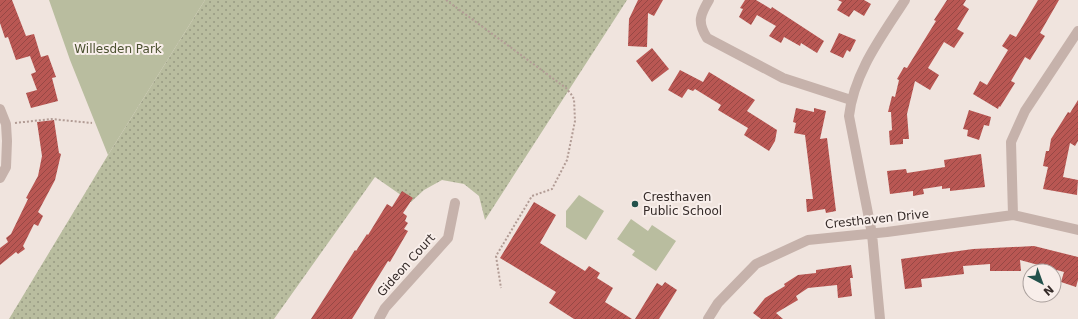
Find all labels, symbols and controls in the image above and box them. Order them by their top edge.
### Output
park label: Willesden Park [74,42,162,56]
place label: Cresthaven Public School [643,190,722,218]
marker: Cresthaven Public School [630,199,640,209]
street label: Cresthaven Drive [824,207,930,231]
street label: Gideon Court [374,231,438,299]
north arrow [1022,263,1062,303]
text: N [1040,282,1056,298]

